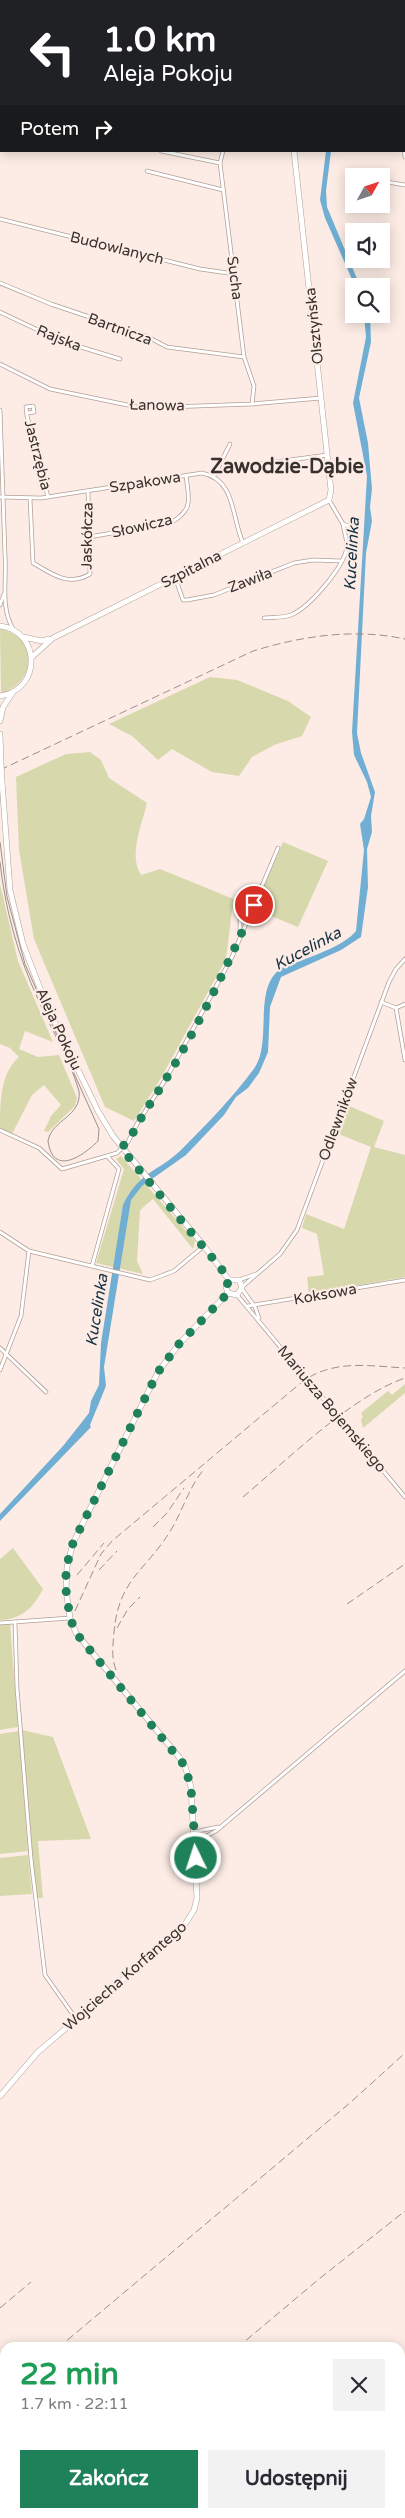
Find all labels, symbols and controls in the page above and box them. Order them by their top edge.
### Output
text: 1.0 km [103,19,216,61]
icon: left [20,20,85,85]
text: Aleja Pokoju [103,61,233,87]
icon: right [89,115,117,143]
text: Potem [20,118,79,140]
north arrow [345,168,390,212]
map controls [345,168,390,323]
button: sound [345,223,390,268]
street label: Budowlanych [68,228,166,268]
street label: Sucha [223,255,247,301]
button: search [345,278,390,323]
street label: Olsztyńska [301,287,327,365]
street label: Bartnicza [85,309,155,349]
street label: Rajska [34,321,84,355]
street label: Łanowa [129,396,185,414]
street label: Jastrzębia [21,418,55,492]
district label: Zawodzie-Dąbie [210,455,364,479]
street label: Szpakowa [108,467,182,497]
street label: Jaskółcza [77,502,97,570]
street label: Słowicza [110,510,174,542]
water label: Kucelinka [340,516,364,591]
street label: Szpitalna [158,546,224,592]
street label: Zawiła [225,563,275,597]
pin [233,884,275,926]
icon: arrive [240,891,268,919]
water label: Kucelinka [270,922,345,975]
street label: Aleja Pokoju [32,985,86,1073]
street label: Odlewników [315,1075,361,1163]
water label: Kucelinka [81,1271,113,1348]
street label: Koksowa [292,1280,358,1308]
street label: Mariusza Bojemskiego [274,1342,390,1476]
position arrow [169,1831,221,1883]
street label: Wojciecha Korfantego [60,1918,190,2034]
text: 22 min [20,2356,119,2393]
button: close [333,2359,385,2411]
text: 1.7 km · 22:11 [20,2394,129,2414]
button: Zakończ [20,2450,198,2508]
button: Udostępnij [208,2450,385,2508]

